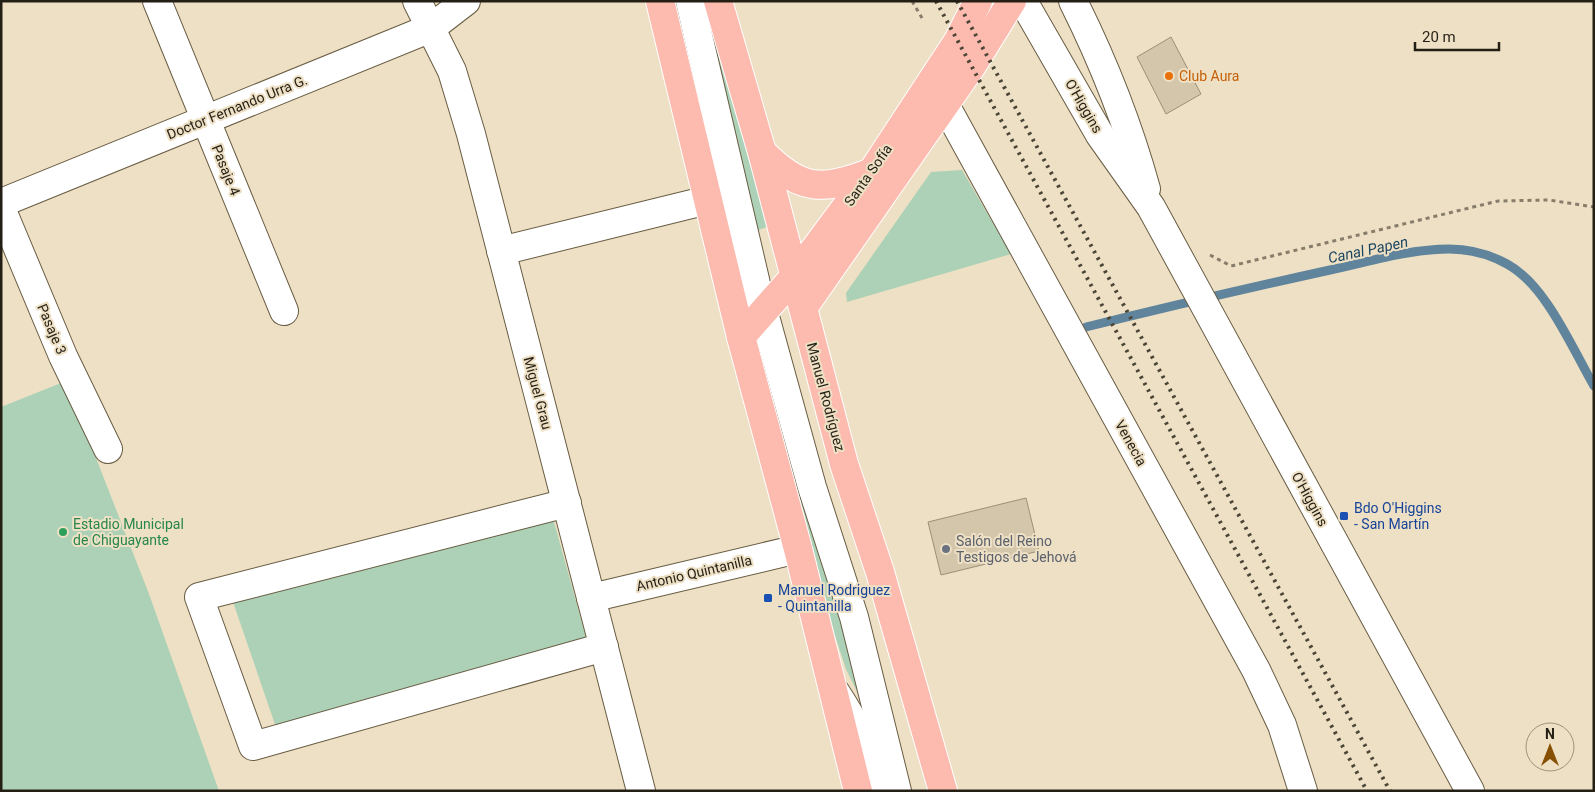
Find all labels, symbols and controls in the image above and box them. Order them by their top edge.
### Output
scale bar [1415,20,1499,52]
text: 20 m [1422,28,1456,46]
place label: Club Aura [1179,68,1239,84]
marker: Club Aura [1163,70,1175,82]
street label: Doctor Fernando Urra G. [164,71,310,143]
street label: O'Higgins [1062,76,1106,136]
street label: Santa Sofía [841,141,895,209]
street label: Pasaje 4 [209,142,243,198]
water label: Canal Papen [1326,233,1410,267]
street label: Pasaje 3 [34,301,70,357]
street label: Manuel Rodríguez [804,341,848,453]
street label: Miguel Grau [521,355,555,431]
street label: Venecia [1112,417,1150,469]
street label: O'Higgins [1289,469,1331,529]
place label: Bdo O'Higgins - San Martín [1354,500,1442,532]
marker: Bdo O'Higgins - San Martín [1338,510,1350,522]
place label: Estadio Municipal de Chiguayante [73,516,184,548]
marker: Estadio Municipal de Chiguayante [57,526,69,538]
place label: Salón del Reino Testigos de Jehová [956,533,1077,565]
marker: Salón del Reino Testigos de Jehová [940,543,952,555]
street label: Antonio Quintanilla [635,552,753,594]
place label: Manuel Rodriguez - Quintanilla [778,582,890,614]
marker: Manuel Rodriguez - Quintanilla [762,592,774,604]
north arrow [1525,722,1575,772]
text: N [1545,726,1555,742]

